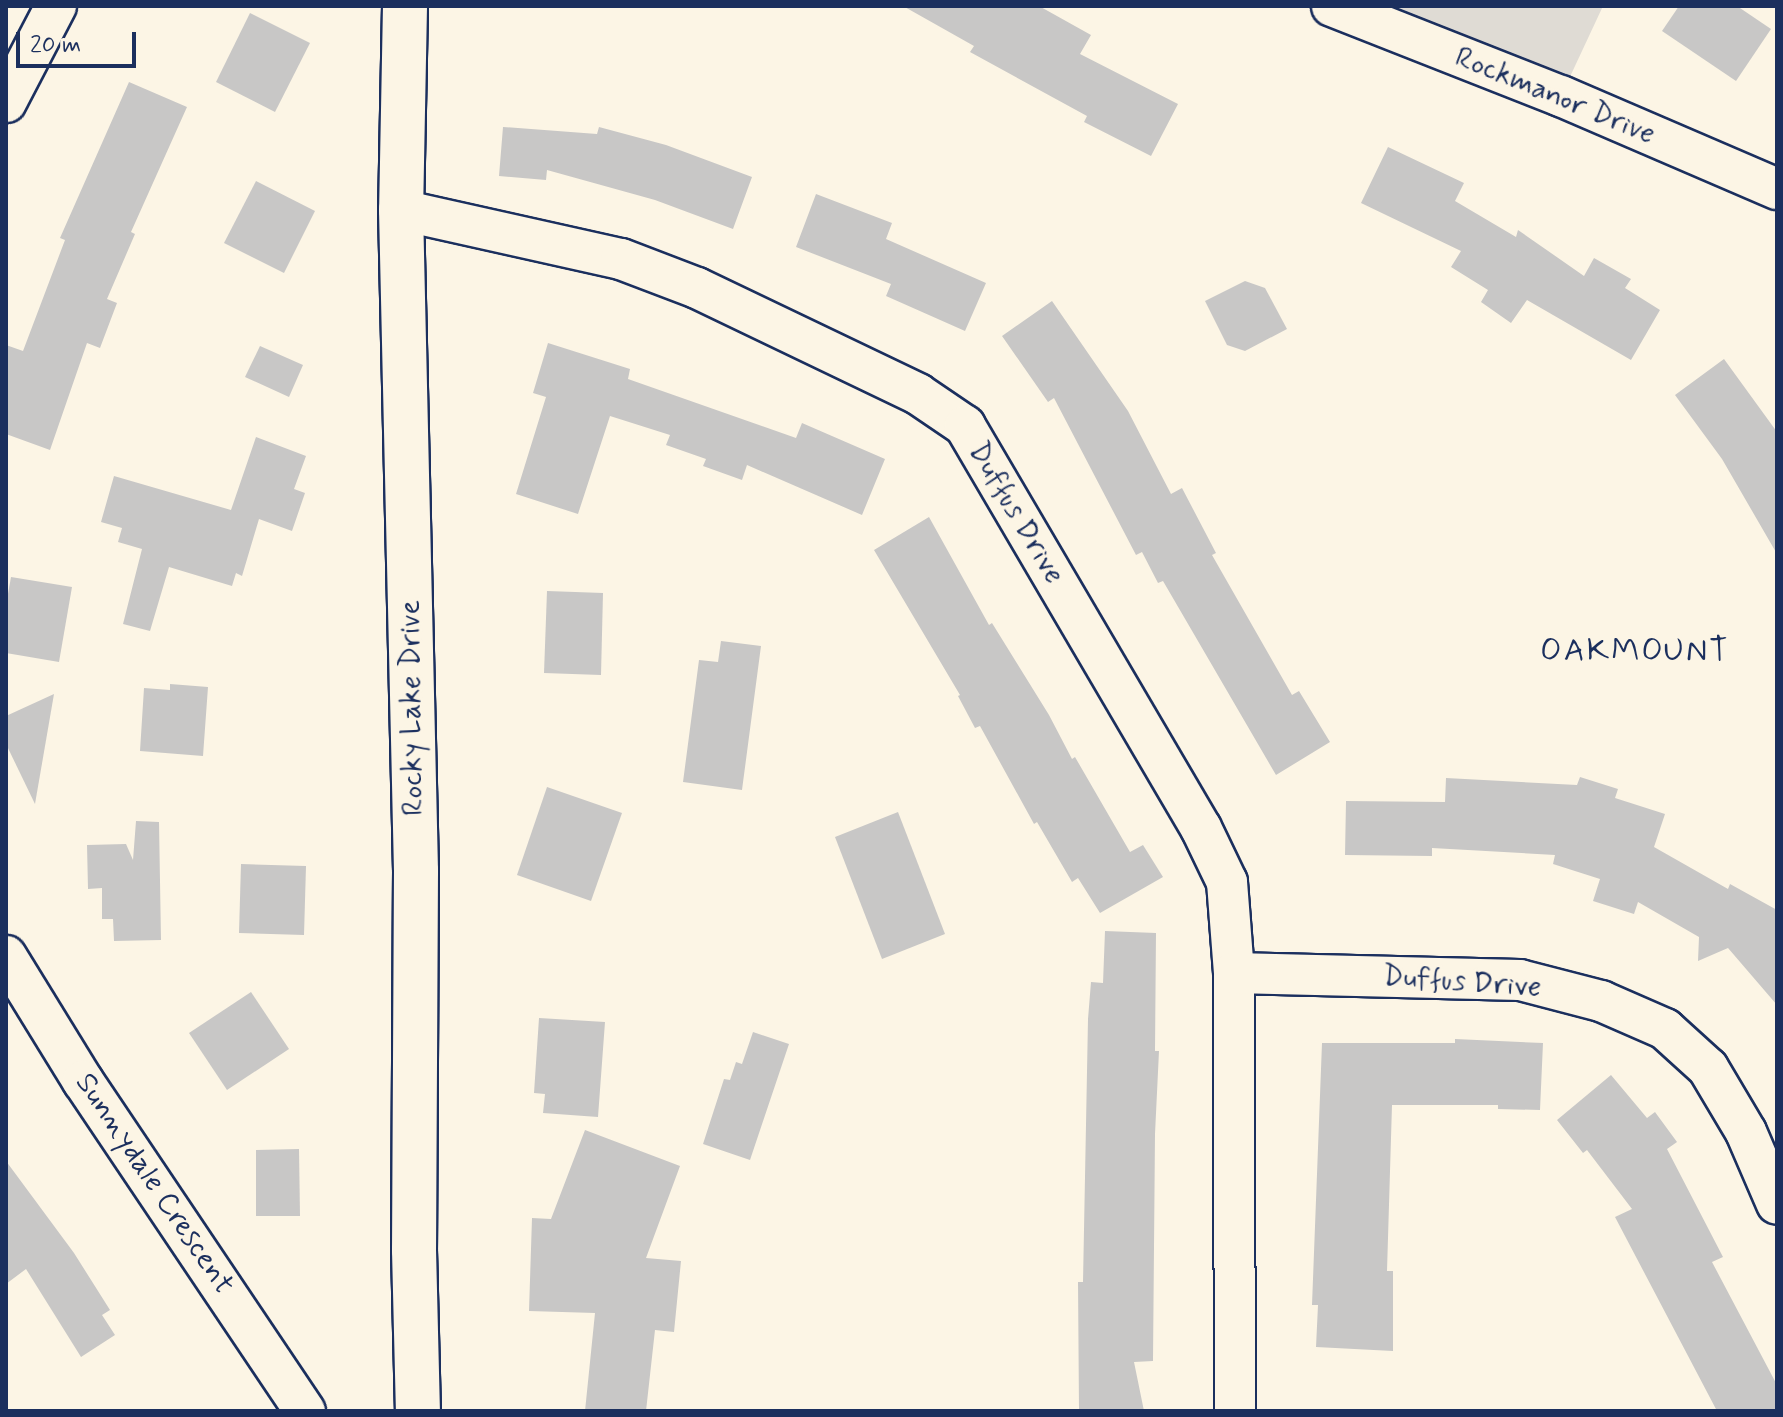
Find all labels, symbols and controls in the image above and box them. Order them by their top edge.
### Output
scale bar [20,16,140,66]
text: 20 m [30,30,81,61]
street label: Rockmanor Drive [1450,39,1660,153]
street label: Duffus Drive [960,436,1072,590]
street label: Rocky Lake Drive [392,598,432,818]
district label: OAKMOUNT [1541,632,1729,670]
street label: Duffus Drive [1382,959,1542,1005]
street label: Sunnydale Crescent [67,1067,241,1301]

